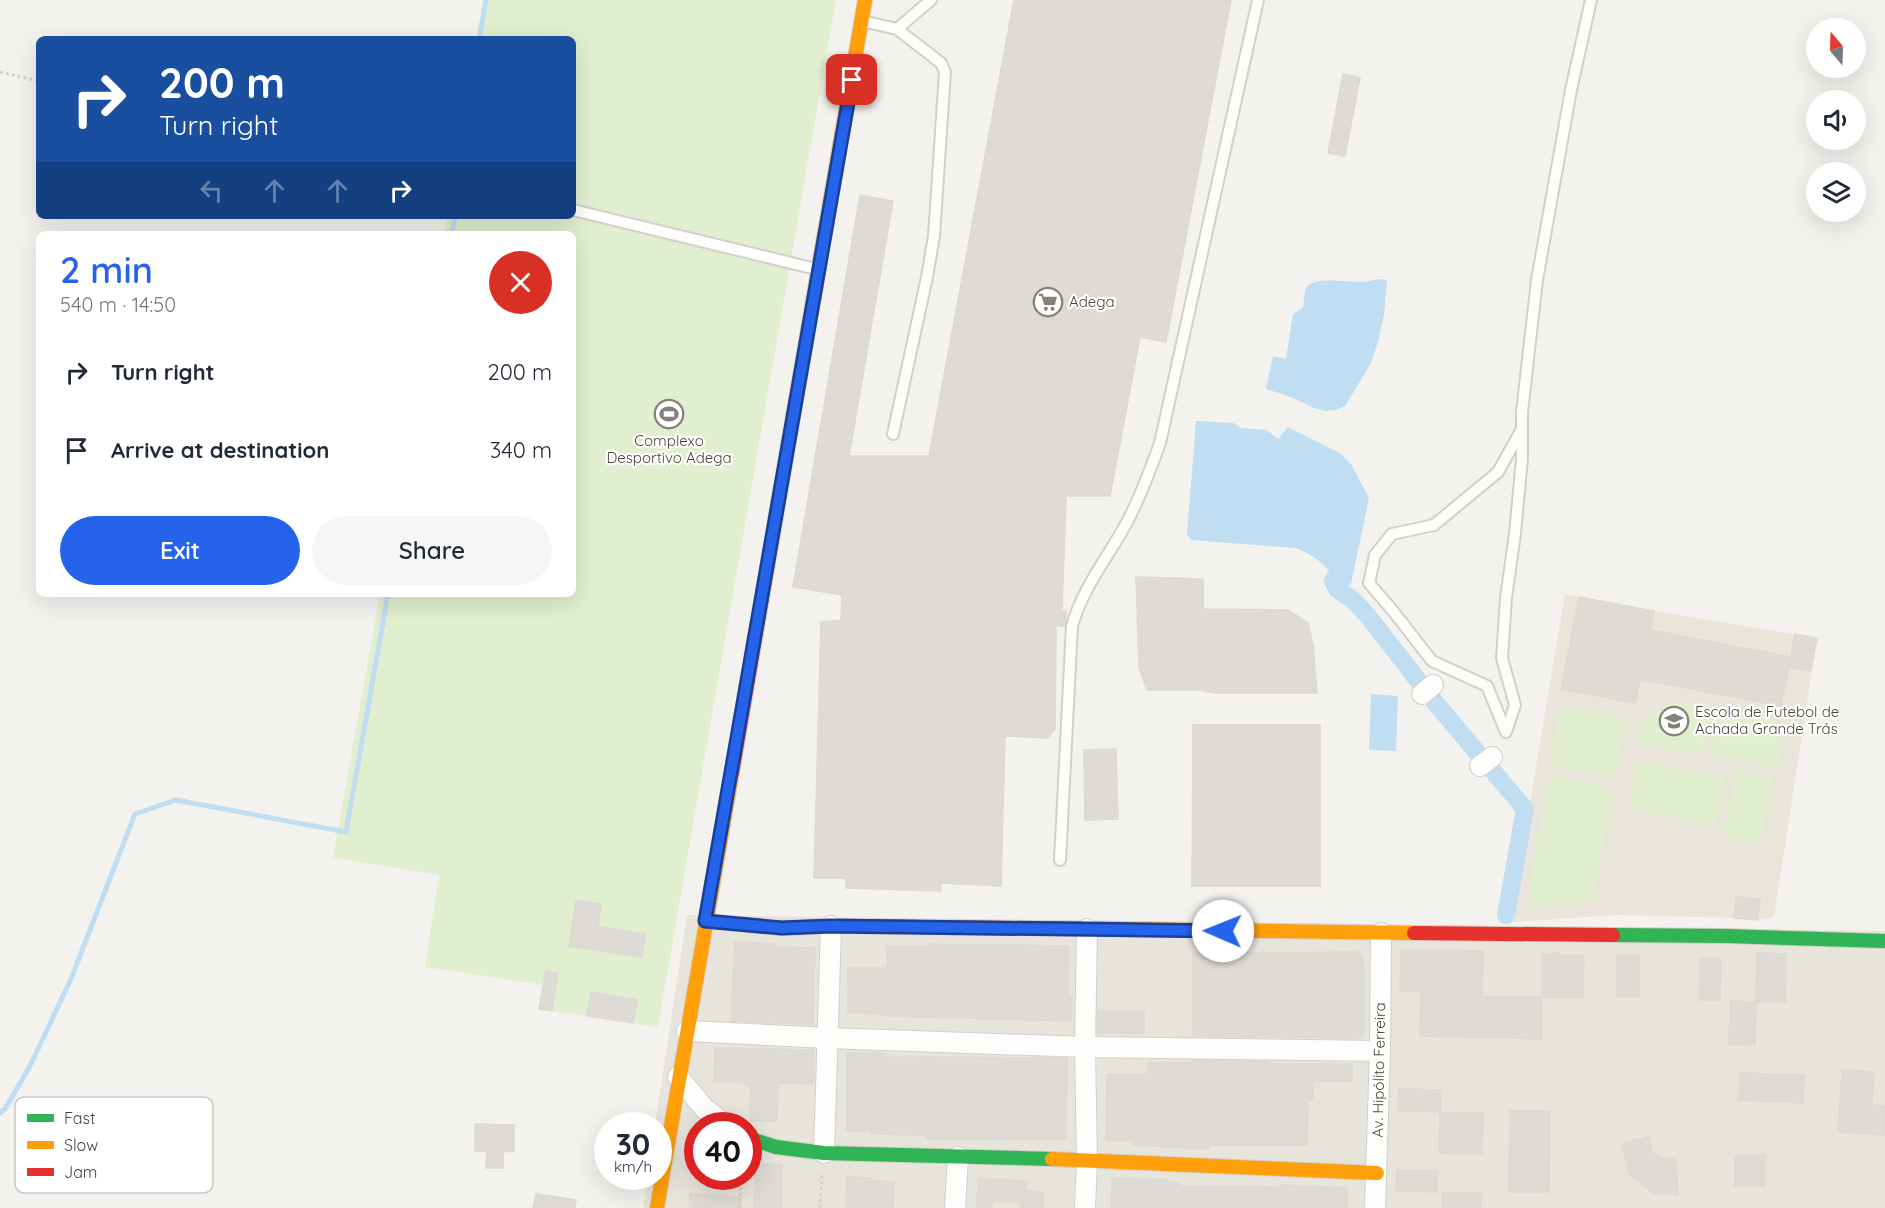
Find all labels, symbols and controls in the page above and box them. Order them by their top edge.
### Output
north arrow [1806,18,1866,78]
map controls [1806,18,1866,222]
pin [826,54,877,105]
text: 200 m [159,56,285,109]
icon: right [60,60,138,138]
icon: arrive [835,63,868,96]
button: sound [1806,90,1866,150]
text: Turn right [159,108,278,142]
button: layers [1806,162,1866,222]
icon: left [195,174,228,207]
icon: ahead [258,174,291,207]
icon: ahead [321,174,354,207]
icon: right [384,174,417,207]
text: 2 min [60,247,153,292]
button: close [489,251,552,314]
supermarket icon: Adega [1032,286,1064,318]
text: 540 m · 14:50 [60,292,176,317]
place label: Adega [1069,292,1115,311]
icon: right [60,356,93,389]
text: Turn right [111,358,215,386]
text: 200 m [488,358,552,386]
sports icon: Complexo Desportivo Adega [653,398,685,430]
place label: Complexo Desportivo Adega [606,431,732,467]
icon: arrive [60,434,93,467]
text: Arrive at destination [111,436,329,464]
text: 340 m [490,436,552,464]
button: Exit [60,516,300,585]
button: Share [312,516,552,585]
place label: Escola de Futebol de Achada Grande Trás [1695,702,1839,738]
school or university icon: Escola de Futebol de Achada Grande Trás [1658,705,1690,737]
position arrow [1191,899,1255,963]
street label: Av. Hipólito Ferreira [1368,1002,1389,1138]
legend [15,1097,213,1193]
text: Fast [64,1108,95,1128]
speed limit sign: 40 [684,1112,762,1190]
text: 30 [616,1125,650,1163]
text: Slow [64,1135,98,1155]
text: km/h [614,1157,652,1176]
text: Jam [64,1162,97,1182]

